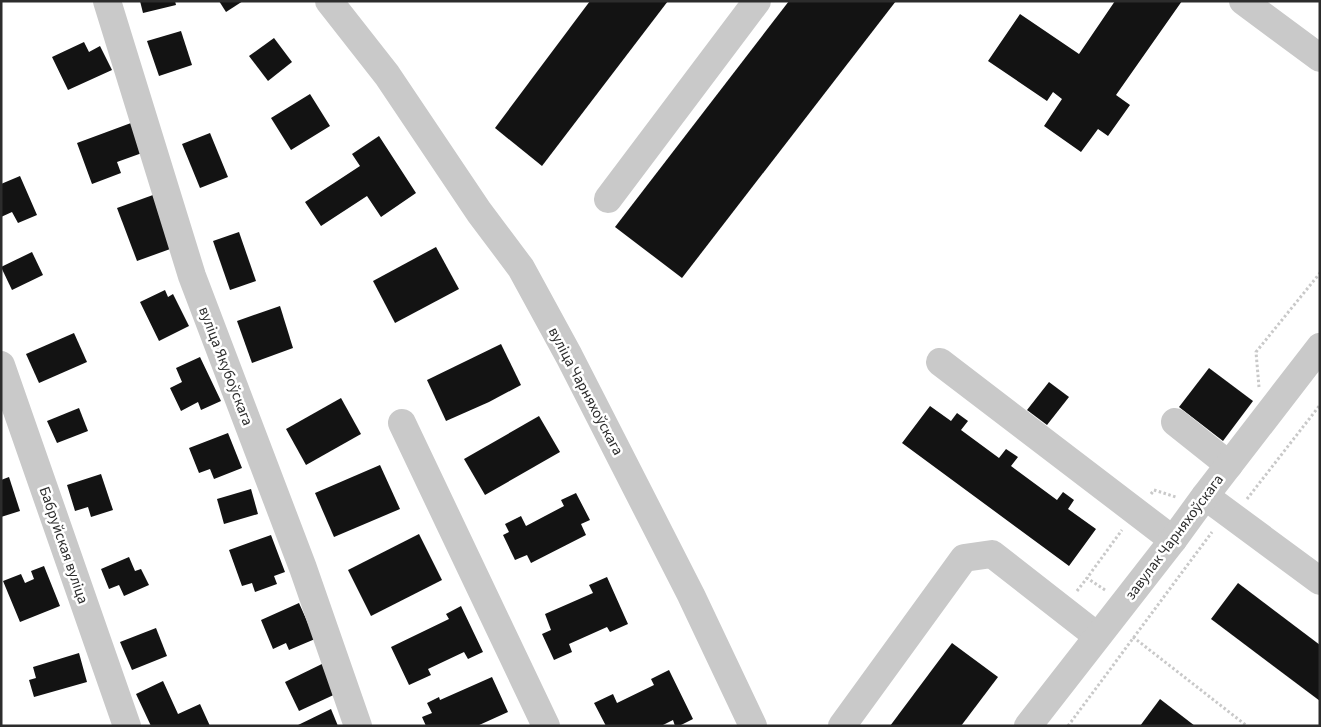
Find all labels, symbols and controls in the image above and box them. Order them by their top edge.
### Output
street label: вуліца Якубоўскага [193,304,258,429]
street label: вуліца Чарняхоўскага [543,323,628,459]
street label: завулак Чарняхоўскага [1120,470,1229,604]
street label: Бабруйская вуліца [34,484,93,607]

